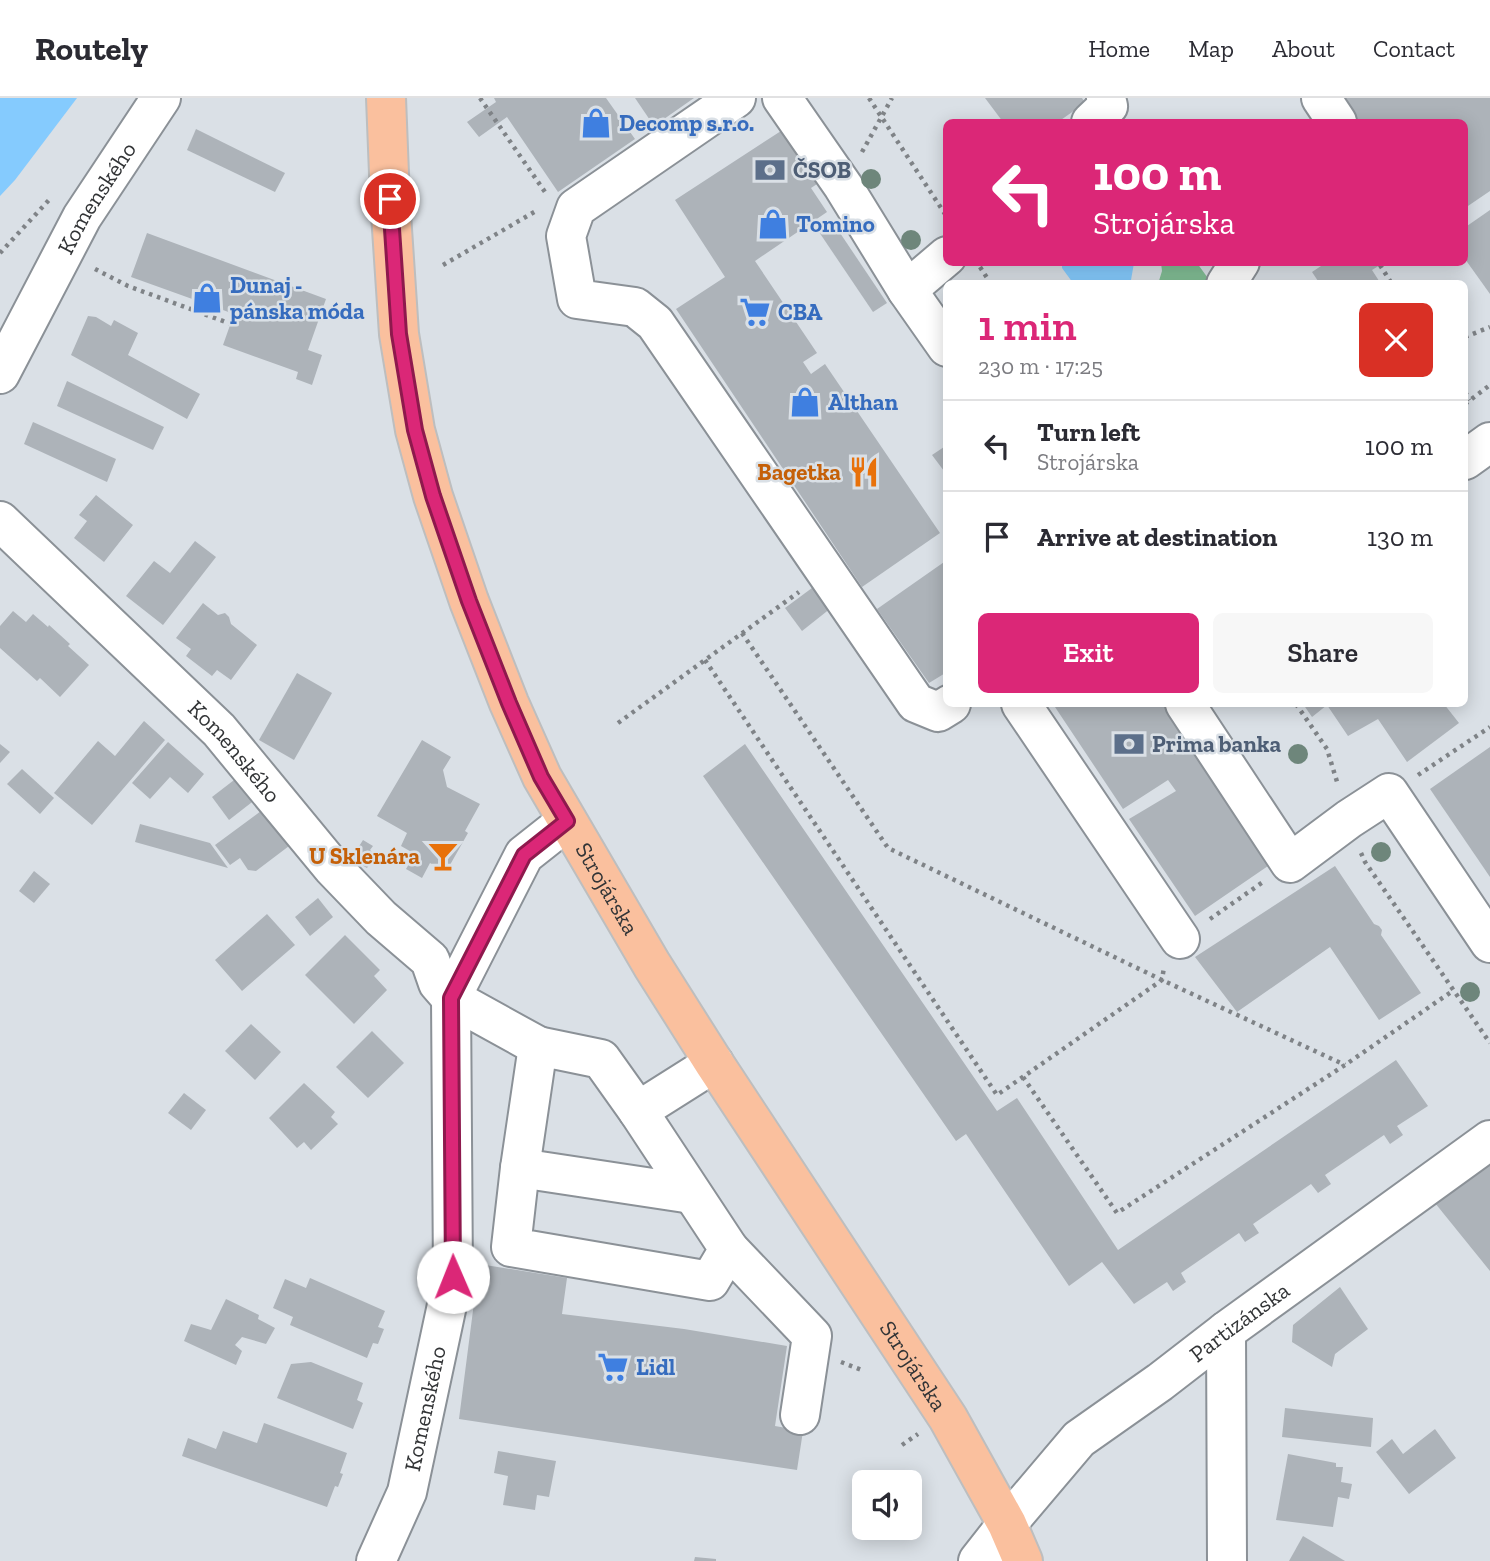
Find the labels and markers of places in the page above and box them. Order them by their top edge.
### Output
shop icon: Decomp s.r.o. [579,106,613,140]
place label: Decomp s.r.o. [619,109,754,137]
bank icon: ČSOB [753,153,787,187]
place label: ČSOB [793,156,851,184]
pin [360,169,420,229]
shop icon: Tomino [756,207,790,241]
place label: Tomino [796,210,875,238]
place label: Dunaj - pánska móda [230,271,365,325]
shop icon: Dunaj - pánska móda [190,281,224,315]
supermarket icon: CBA [738,295,772,329]
place label: CBA [778,298,823,326]
shop icon: Althan [788,385,822,419]
place label: Althan [828,388,899,416]
restaurant icon: Bagetka [847,455,881,489]
place label: Bagetka [757,458,841,486]
bank icon: Prima banka [1112,727,1146,761]
place label: Prima banka [1152,730,1282,758]
bar icon: U Sklenára [426,839,460,873]
place label: U Sklenára [309,842,420,870]
supermarket icon: Lidl [596,1350,630,1384]
place label: Lidl [636,1353,676,1381]

